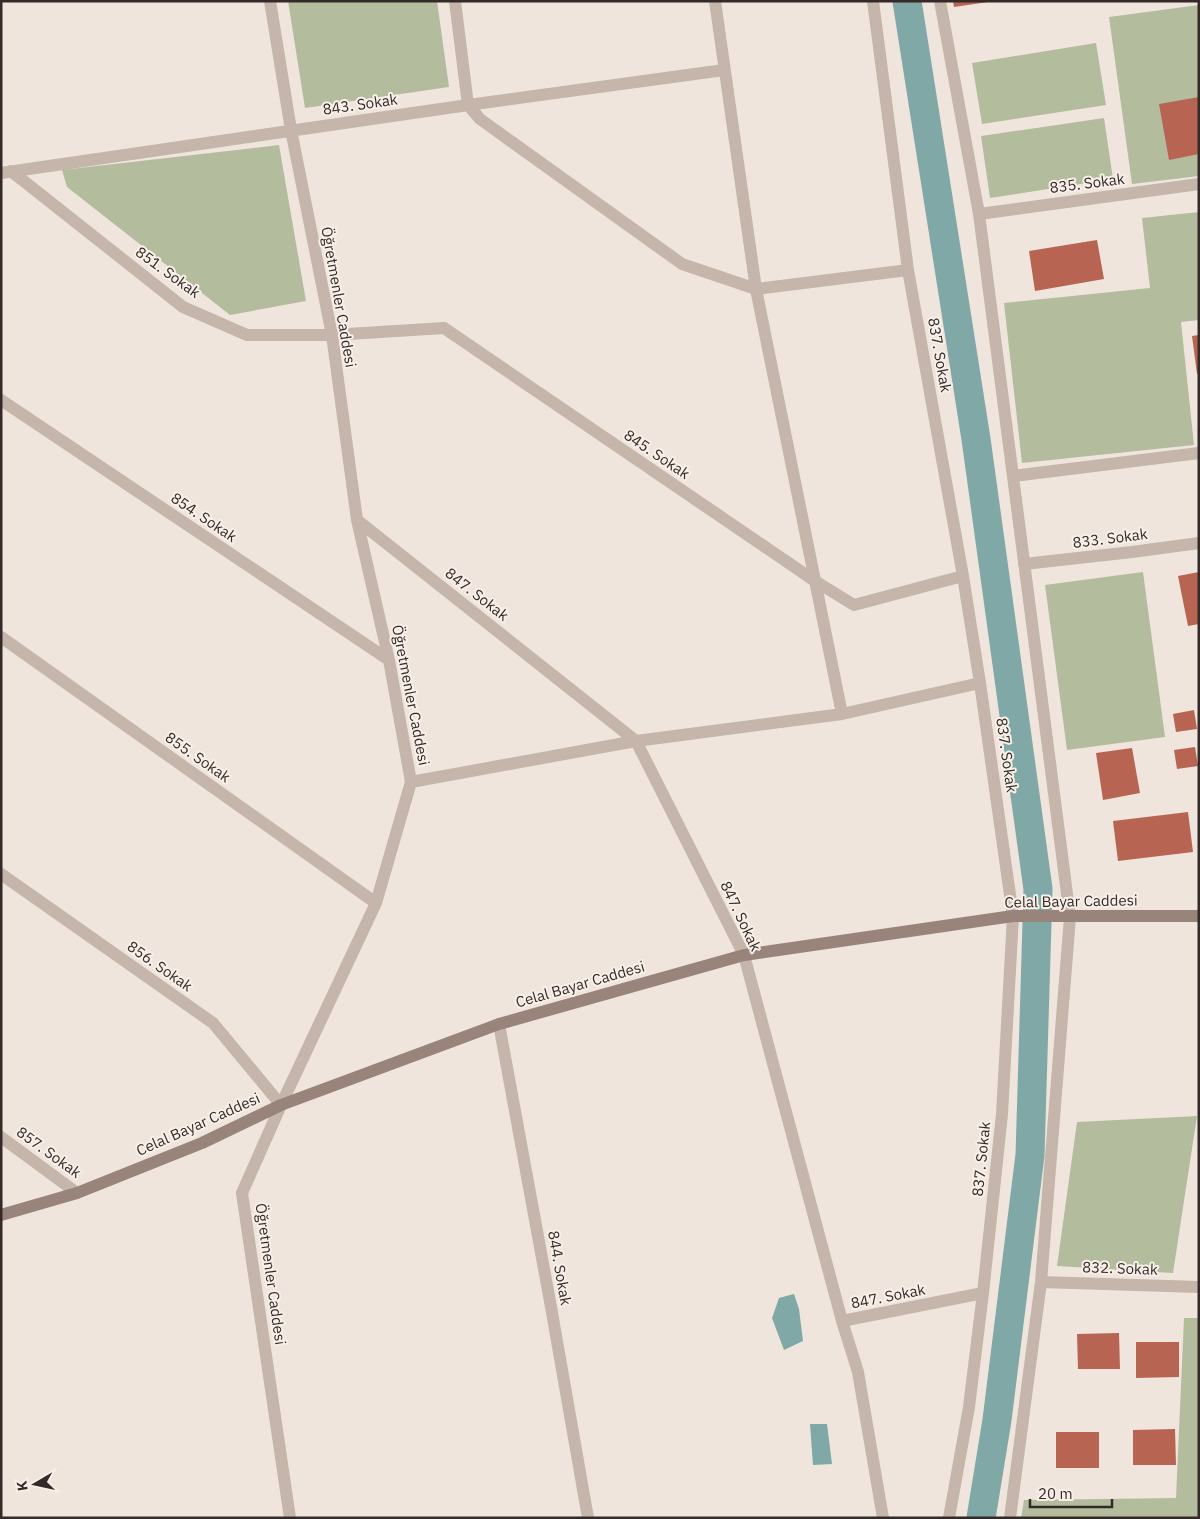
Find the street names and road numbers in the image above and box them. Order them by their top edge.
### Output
street label: 843. Sokak [321,89,399,119]
street label: 835. Sokak [1048,169,1126,197]
street label: Öğretmenler Caddesi [317,225,361,369]
street label: 851. Sokak [132,242,204,302]
street label: 837. Sokak [924,316,956,394]
street label: 845. Sokak [620,425,694,483]
street label: 854. Sokak [167,488,241,546]
street label: 833. Sokak [1071,524,1149,552]
street label: 847. Sokak [441,563,513,625]
street label: Öğretmenler Caddesi [388,623,434,767]
street label: 837. Sokak [992,716,1022,794]
street label: 855. Sokak [162,728,234,786]
street label: 847. Sokak [716,878,766,954]
street label: Celal Bayar Caddesi [1004,890,1138,912]
street label: 856. Sokak [124,937,196,995]
street label: Celal Bayar Caddesi [513,956,647,1012]
street label: Celal Bayar Caddesi [133,1088,263,1160]
street label: 837. Sokak [968,1120,994,1198]
street label: 857. Sokak [13,1122,85,1182]
street label: Öğretmenler Caddesi [252,1202,290,1346]
street label: 844. Sokak [544,1229,576,1307]
street label: 832. Sokak [1082,1257,1158,1279]
street label: 847. Sokak [849,1279,927,1313]

